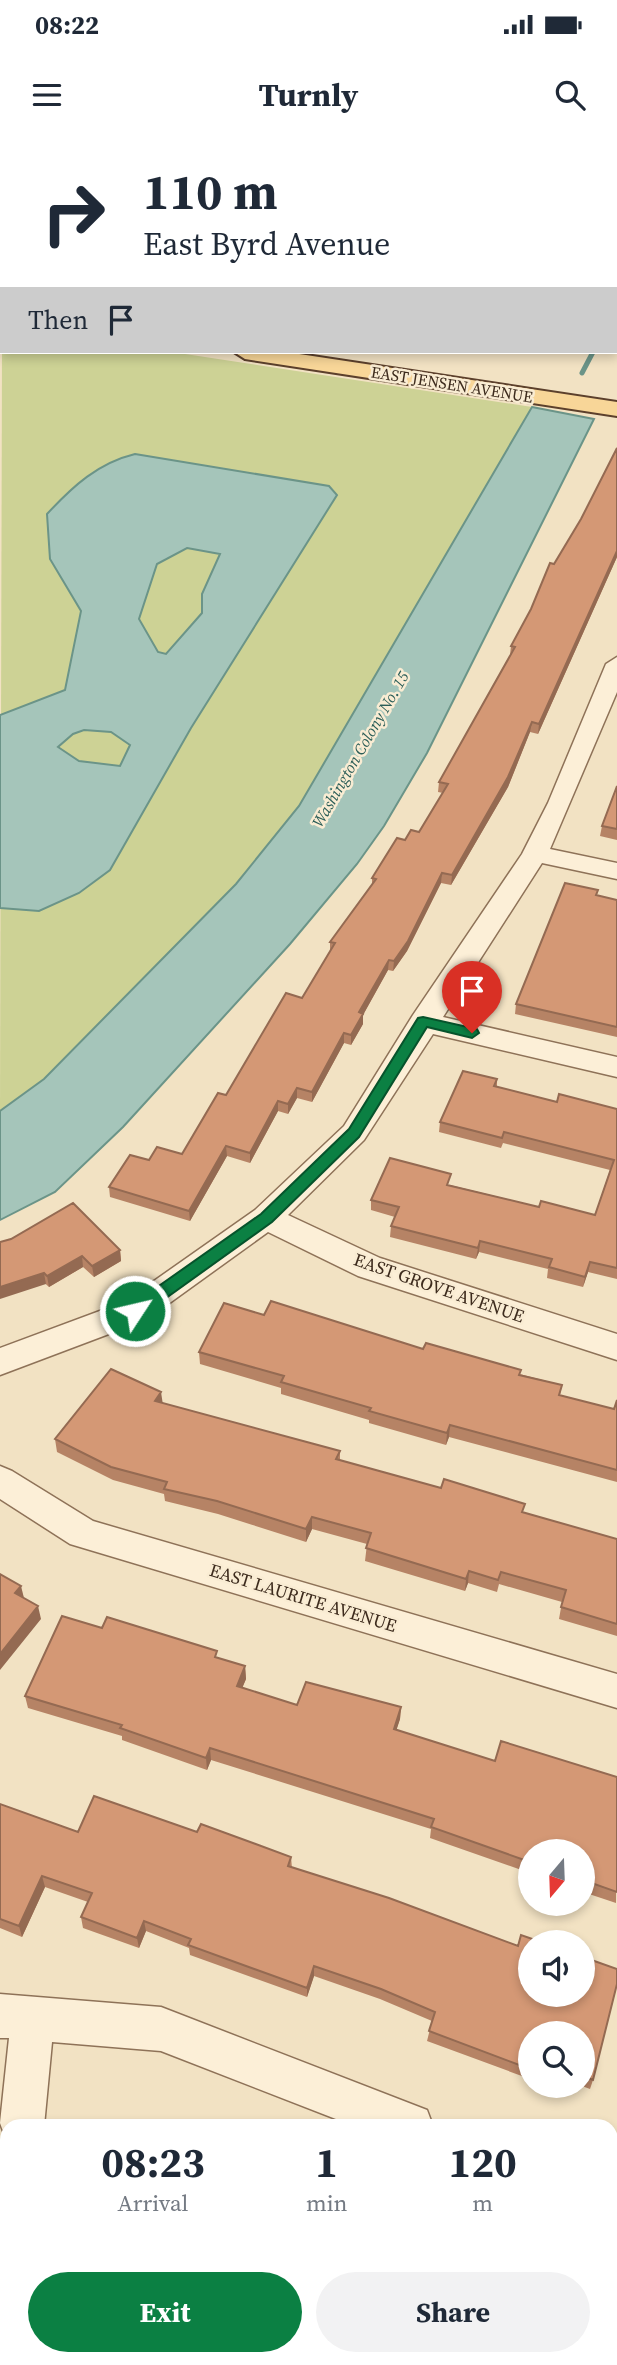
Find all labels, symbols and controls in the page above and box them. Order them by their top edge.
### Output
text: 08:22 [35,7,99,43]
text: Turnly [259,73,358,117]
icon: menu [28,76,66,114]
icon: search [551,76,589,114]
text: 110 m [143,158,278,225]
icon: right [28,168,119,259]
text: East Byrd Avenue [143,222,390,266]
icon: arrive [102,301,140,339]
text: Then [28,302,88,338]
street label: EAST JENSEN AVENUE [370,360,535,408]
water label: Washington Colony No. 15 [306,666,414,831]
pin [442,961,502,1033]
icon: arrive [453,972,491,1010]
street label: EAST GROVE AVENUE [351,1247,528,1328]
position arrow [98,1274,172,1348]
street label: EAST LAURITE AVENUE [206,1557,400,1638]
north arrow [518,1839,595,1916]
map controls [518,1839,595,2098]
button: sound [518,1930,595,2007]
button: search [518,2021,595,2098]
text: 08:23 [101,2133,205,2191]
text: 1 [315,2133,338,2191]
text: 120 [449,2133,517,2191]
text: Arrival [117,2187,188,2219]
text: min [306,2187,347,2219]
text: m [472,2187,493,2219]
button: Exit [28,2272,302,2352]
button: Share [316,2272,590,2352]

